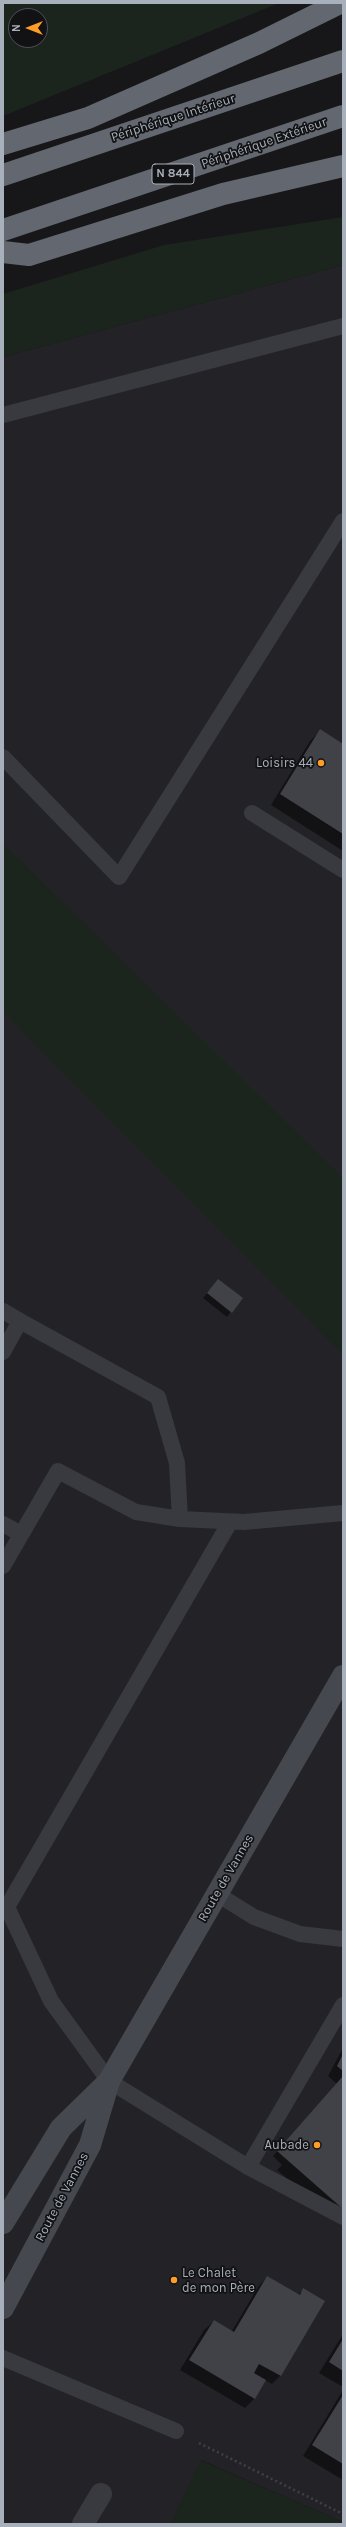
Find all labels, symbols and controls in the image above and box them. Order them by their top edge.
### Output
north arrow [8,8,48,48]
text: N [10,24,23,32]
street label: Périphérique Intérieur [109,91,237,145]
street label: Périphérique Extérieur [199,114,329,172]
road number: N 844 [152,164,194,184]
place label: Loisirs 44 [256,755,313,771]
marker: Loisirs 44 [316,758,326,768]
street label: Route de Vannes [195,1832,257,1924]
place label: Aubade [264,2137,309,2153]
marker: Aubade [312,2140,322,2150]
street label: Route de Vannes [32,2150,92,2244]
place label: Le Chalet de mon Père [182,2265,255,2296]
marker: Le Chalet de mon Père [169,2275,179,2285]

